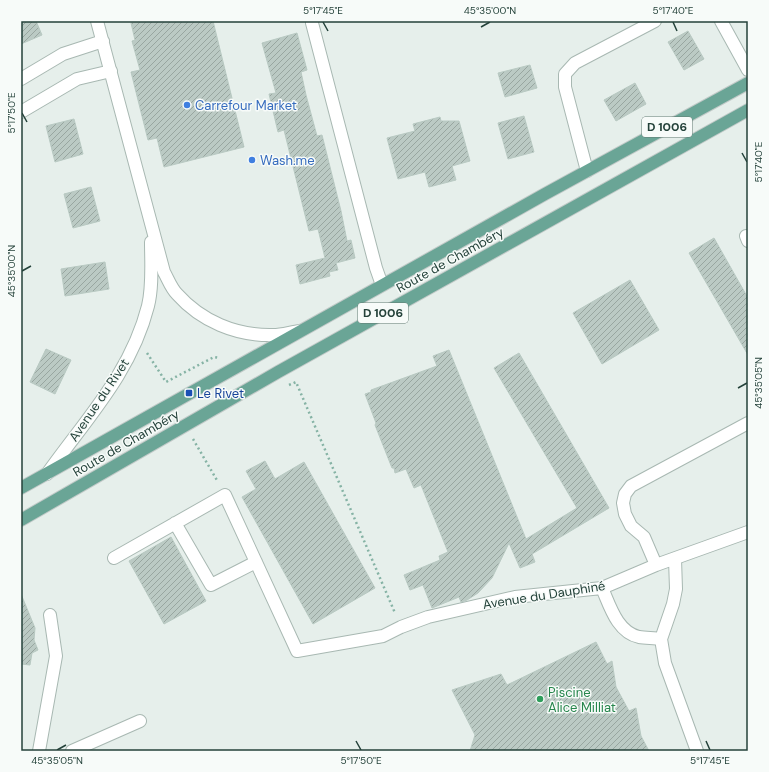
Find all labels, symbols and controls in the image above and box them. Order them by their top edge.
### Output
text: 5°17'45"E [303,4,343,17]
text: 45°35'00"N [464,4,516,17]
text: 5°17'40"E [653,4,694,17]
text: 5°17'50"E [5,92,18,134]
place label: Carrefour Market [195,97,297,114]
marker: Carrefour Market [182,100,192,110]
road number: D 1006 [642,117,692,137]
text: 5°17'40"E [752,141,765,182]
place label: Wash.me [260,152,315,169]
marker: Wash.me [247,155,257,165]
street label: Route de Chambéry [393,223,507,297]
text: 45°35'00"N [5,245,18,297]
road number: D 1006 [358,303,408,323]
street label: Avenue du Rivet [65,355,133,445]
text: 45°35'05"N [752,357,765,409]
place label: Le Rivet [197,385,244,402]
marker: Le Rivet [184,388,194,398]
street label: Route de Chambéry [70,406,182,480]
street label: Avenue du Dauphiné [482,577,606,613]
place label: Piscine Alice Milliat [548,684,616,716]
marker: Piscine Alice Milliat [535,694,545,704]
text: 45°35'05"N [31,754,83,767]
text: 5°17'50"E [340,754,382,767]
text: 5°17'45"E [690,754,730,767]

